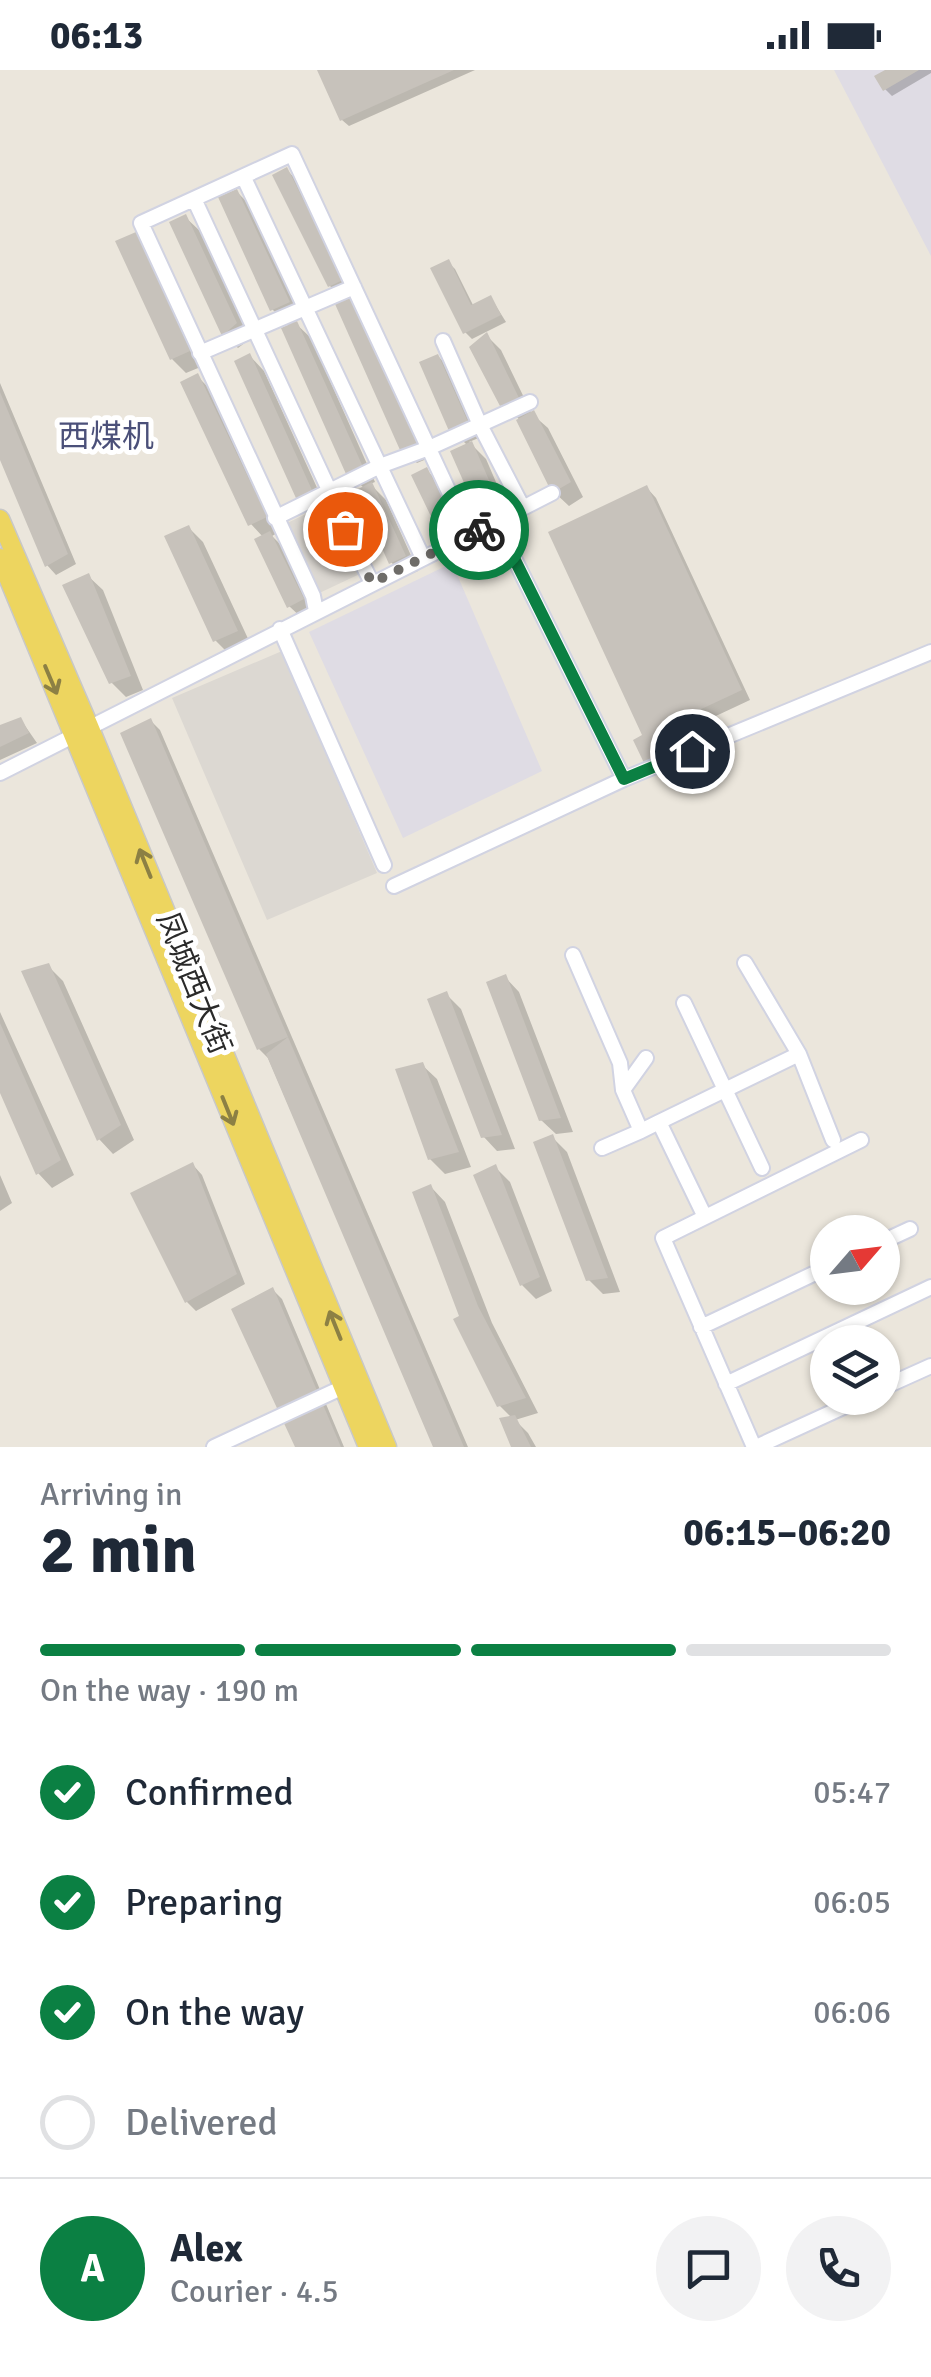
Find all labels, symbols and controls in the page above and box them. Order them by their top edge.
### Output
text: 06:13 [50,12,143,59]
district label: 西煤机 [58,417,154,456]
courier [429,480,529,580]
pin [303,487,388,572]
icon: bag [318,502,373,557]
icon: bike [452,503,507,558]
one-way arrow [43,664,61,695]
pin [650,709,735,794]
icon: home [665,724,720,779]
one-way arrow [135,848,153,879]
street label: 凤城西大街 [148,907,239,1060]
one-way arrow [220,1095,238,1125]
north arrow [810,1215,900,1305]
map controls [810,1215,900,1415]
one-way arrow [324,1311,342,1341]
button: layers [810,1325,900,1415]
text: Arriving in [40,1475,182,1514]
text: 06:15–06:20 [683,1509,891,1556]
text: 2 min [40,1511,197,1591]
text: On the way · 190 m [40,1671,299,1710]
icon: check [40,1765,95,1820]
text: Confirmed [125,1769,294,1816]
text: 05:47 [813,1773,891,1812]
icon: check [40,1875,95,1930]
text: Preparing [125,1879,283,1926]
text: 06:05 [813,1883,891,1922]
icon: check [40,1985,95,2040]
text: On the way [125,1989,304,2036]
text: 06:06 [813,1993,891,2032]
text: Delivered [125,2099,278,2146]
button: chat [656,2216,761,2321]
button: phone [786,2216,891,2321]
text: Alex [170,2225,243,2272]
text: A [80,2245,105,2292]
text: Courier · 4.5 [170,2272,339,2311]

